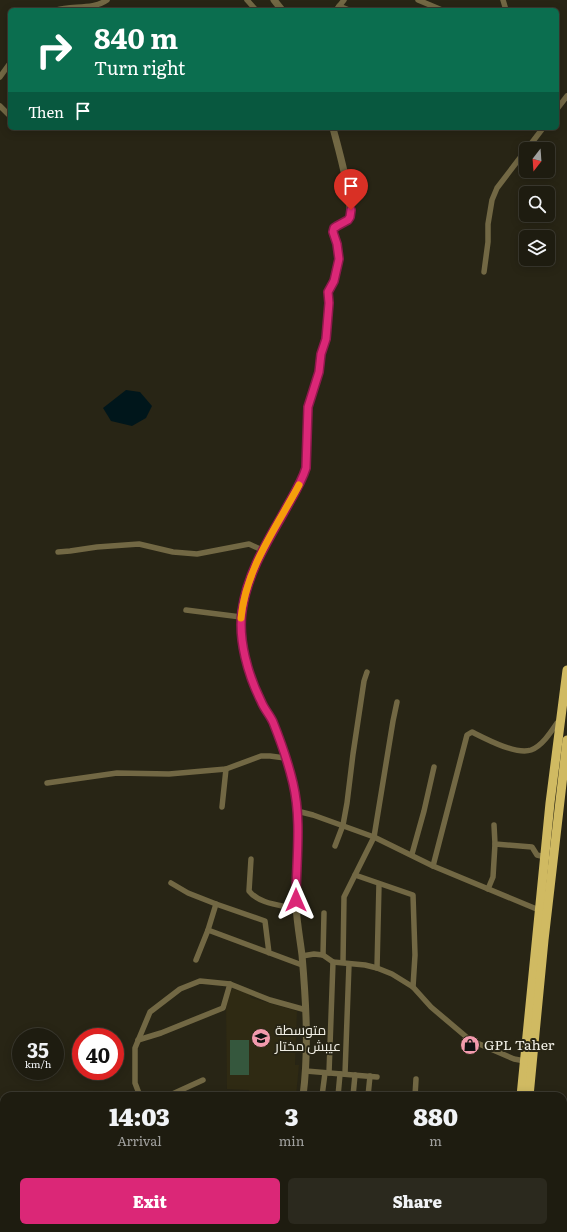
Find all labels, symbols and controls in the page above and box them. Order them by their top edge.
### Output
text: 840 m [94,16,178,58]
icon: right [28,24,80,76]
text: Turn right [94,54,185,81]
text: Then [28,100,64,123]
icon: arrive [72,100,94,122]
north arrow [519,142,555,178]
map controls [519,142,555,266]
pin [334,169,368,210]
icon: arrive [340,175,362,197]
button: search [519,186,555,222]
button: layers [519,230,555,266]
position arrow [275,879,317,921]
place label: متوسطة عيبش مختار [274,1019,341,1055]
school or university icon: متوسطة عيبش مختار [250,1027,272,1049]
speed limit sign: 40 [72,1028,124,1080]
text: 35 [27,1034,49,1064]
shop icon: GPL Taher [459,1034,481,1056]
place label: GPL Taher [484,1034,555,1054]
text: km/h [25,1056,51,1071]
text: 14:03 [109,1098,170,1133]
text: 3 [285,1098,298,1133]
text: 880 [413,1098,458,1133]
text: Arrival [117,1131,162,1150]
text: min [279,1131,304,1150]
text: m [429,1131,442,1150]
button: Exit [20,1178,280,1224]
button: Share [288,1178,547,1224]

